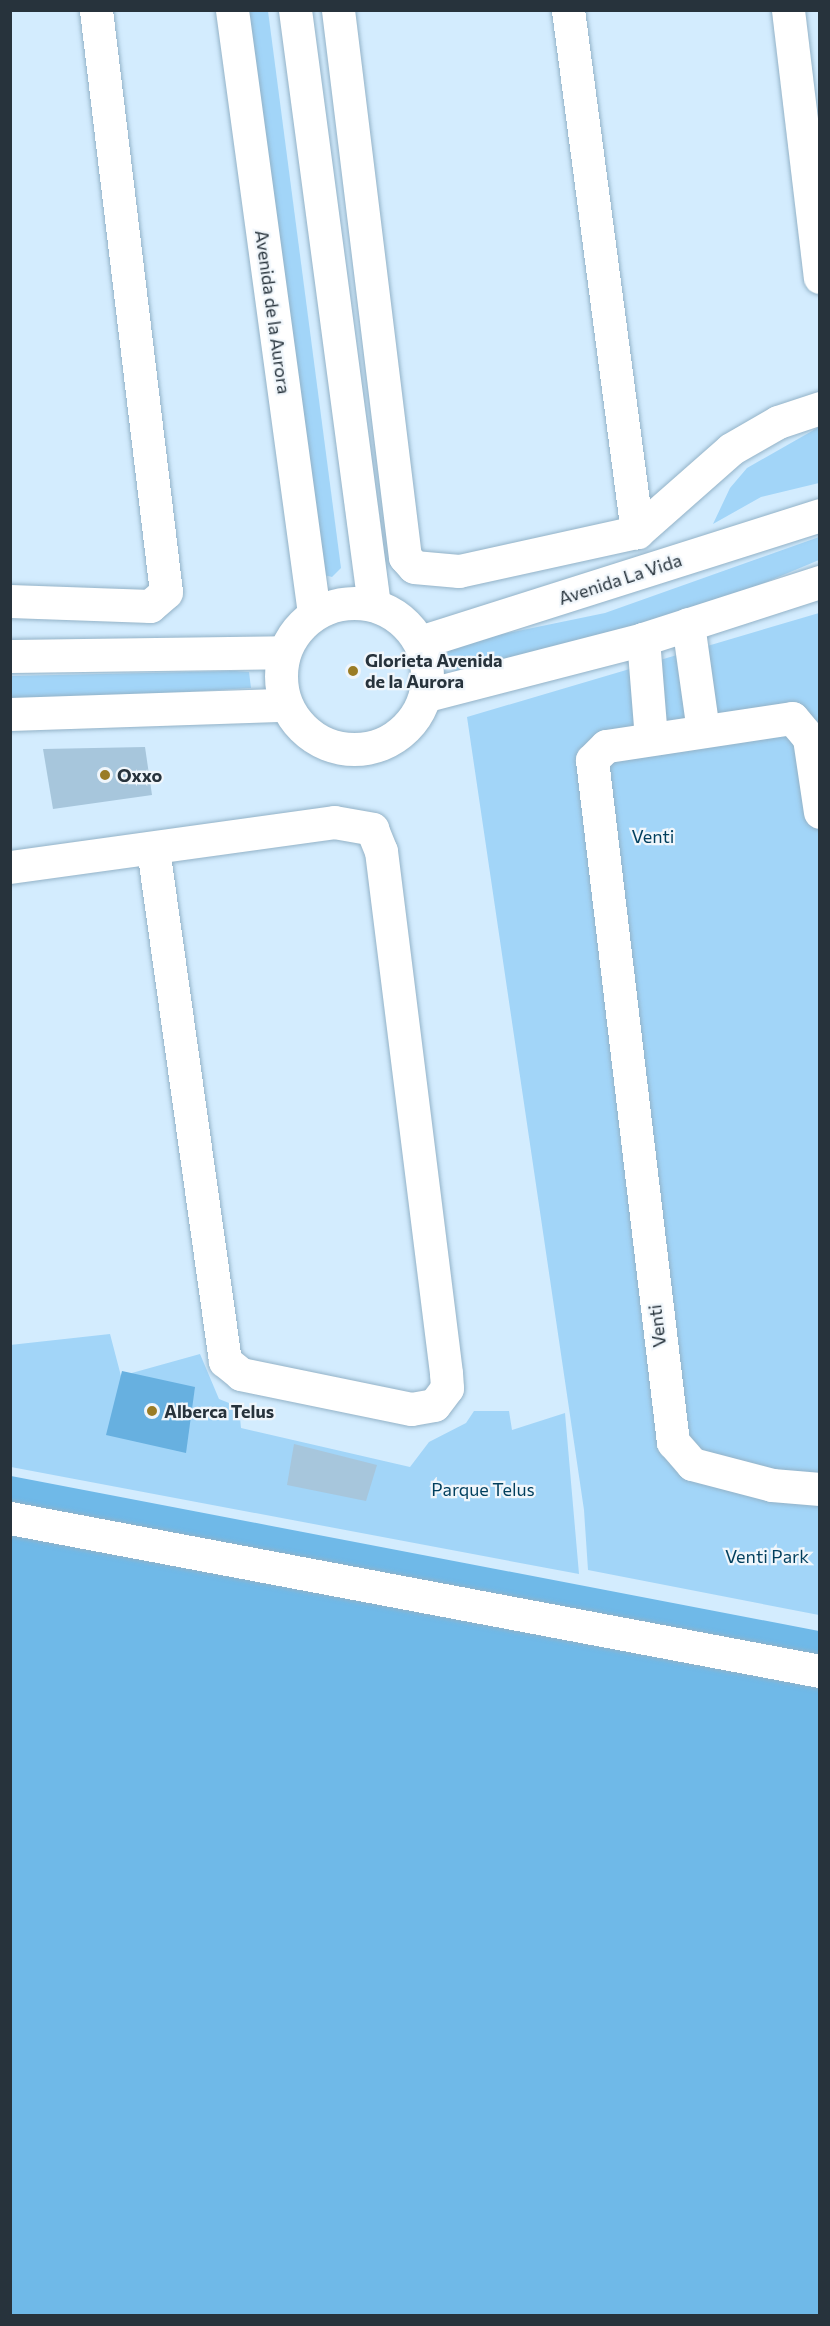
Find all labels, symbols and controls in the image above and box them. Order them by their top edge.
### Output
street label: Avenida de la Aurora [251,229,295,395]
street label: Avenida La Vida [556,549,684,609]
place label: Glorieta Avenida de la Aurora [365,650,503,692]
marker: Glorieta Avenida de la Aurora [346,664,360,678]
place label: Oxxo [117,764,162,786]
marker: Oxxo [98,768,112,782]
park label: Venti [632,825,674,847]
street label: Venti [644,1303,670,1349]
place label: Alberca Telus [164,1400,274,1422]
marker: Alberca Telus [145,1404,159,1418]
park label: Parque Telus [431,1478,535,1500]
park label: Venti Park [725,1545,809,1567]

